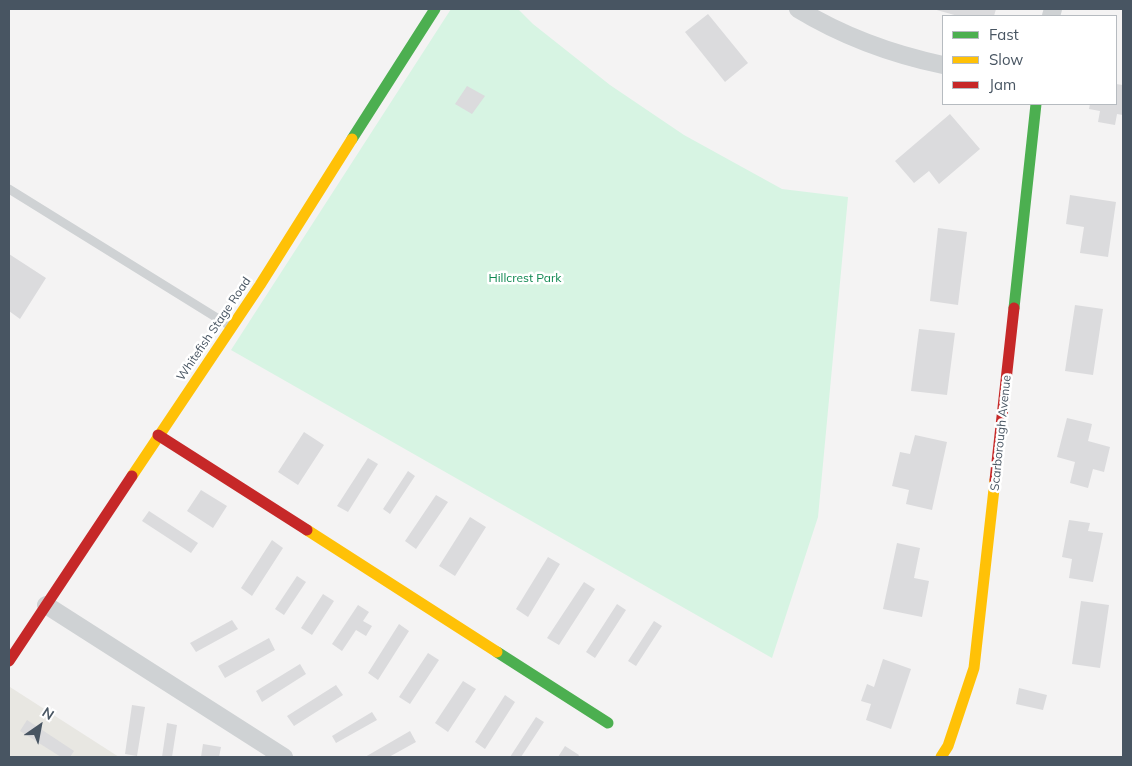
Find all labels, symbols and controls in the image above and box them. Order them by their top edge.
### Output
legend [942,15,1117,105]
text: Fast [989,25,1019,44]
text: Slow [989,50,1023,69]
text: Jam [989,75,1016,94]
park label: Hillcrest Park [489,271,561,285]
street label: Whitefish Stage Road [174,274,254,384]
street label: Scarborough Avenue [988,374,1014,492]
north arrow [15,701,65,751]
text: N [39,703,58,724]

